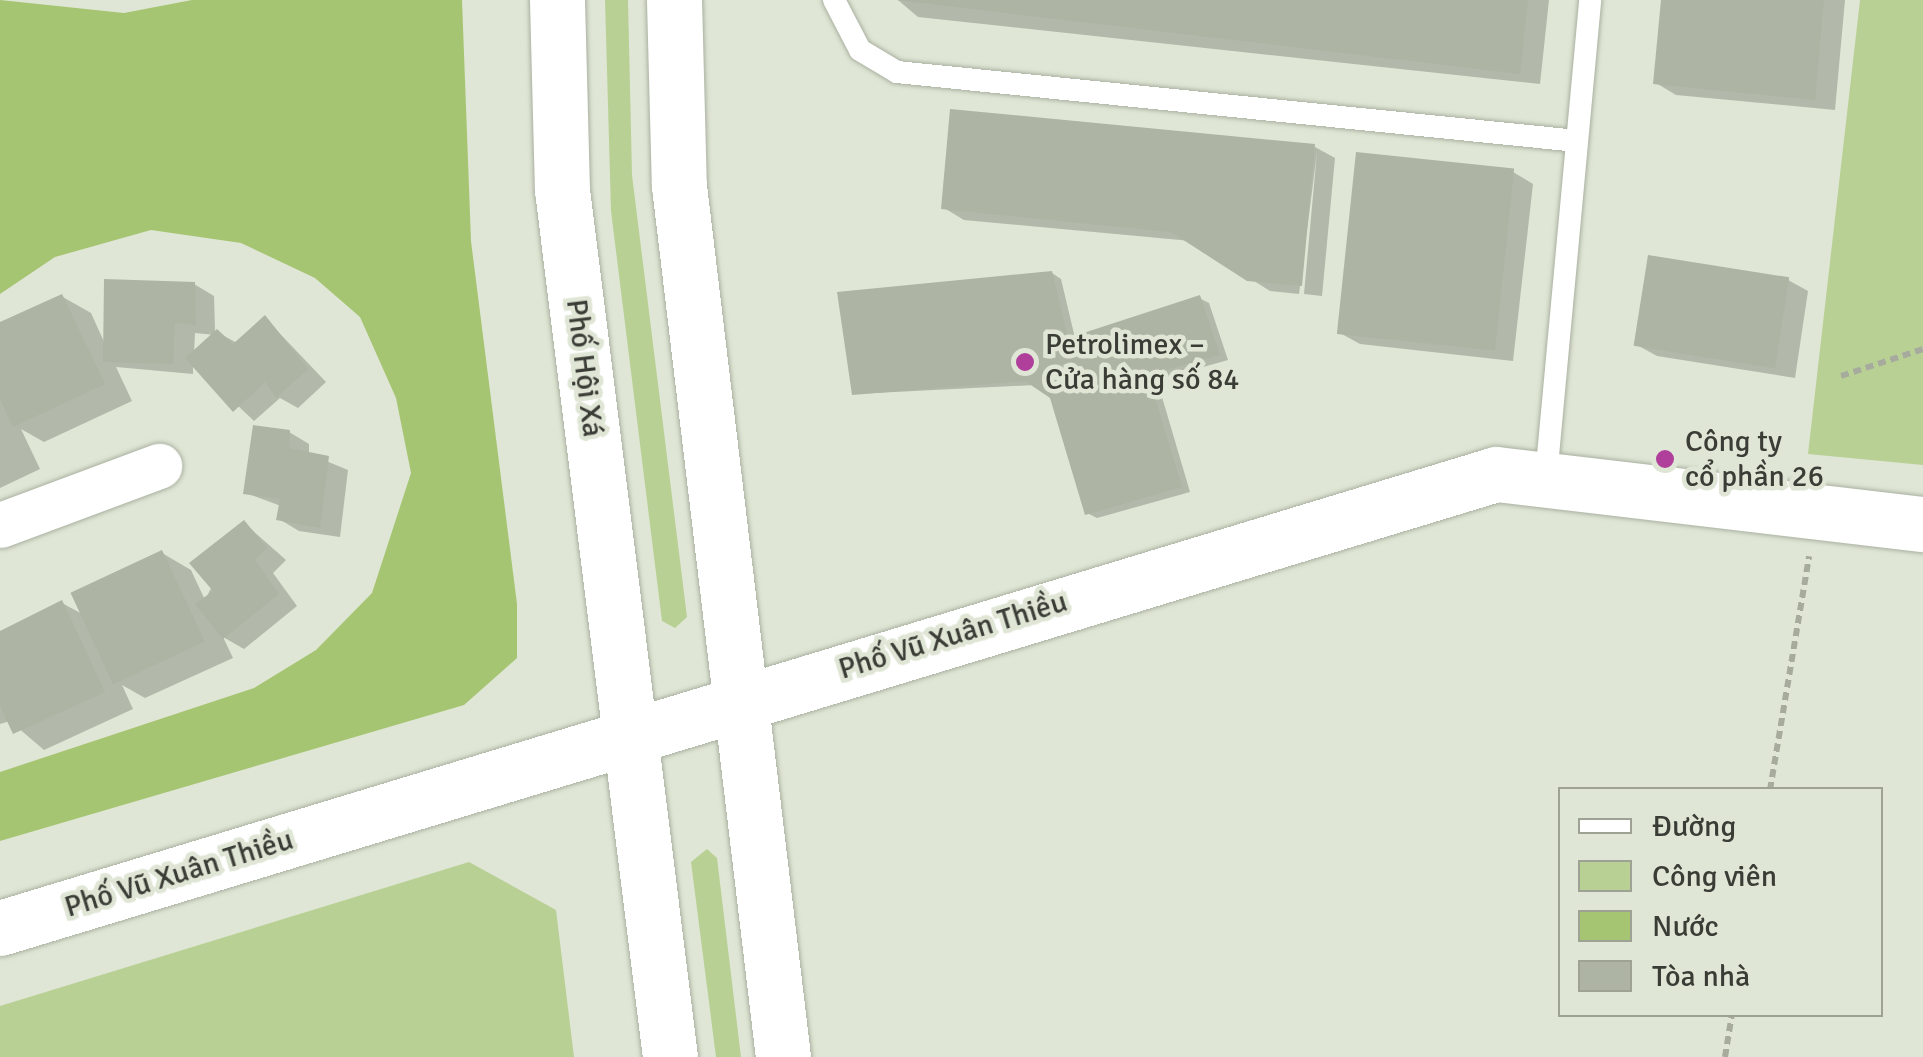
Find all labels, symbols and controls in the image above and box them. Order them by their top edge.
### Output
street label: Phố Hội Xá [558,297,610,439]
place label: Petrolimex – Cửa hàng số 84 [1045,327,1240,398]
marker: Petrolimex – Cửa hàng số 84 [1014,351,1036,373]
place label: Công ty cổ phần 26 [1685,424,1824,494]
marker: Công ty cổ phần 26 [1654,448,1676,470]
street label: Phố Vũ Xuân Thiều [834,584,1072,688]
legend [1558,787,1883,1017]
text: Đường [1652,808,1736,845]
street label: Phố Vũ Xuân Thiều [60,822,298,926]
text: Công viên [1652,858,1777,895]
text: Nước [1652,908,1719,945]
text: Tòa nhà [1652,958,1750,995]

